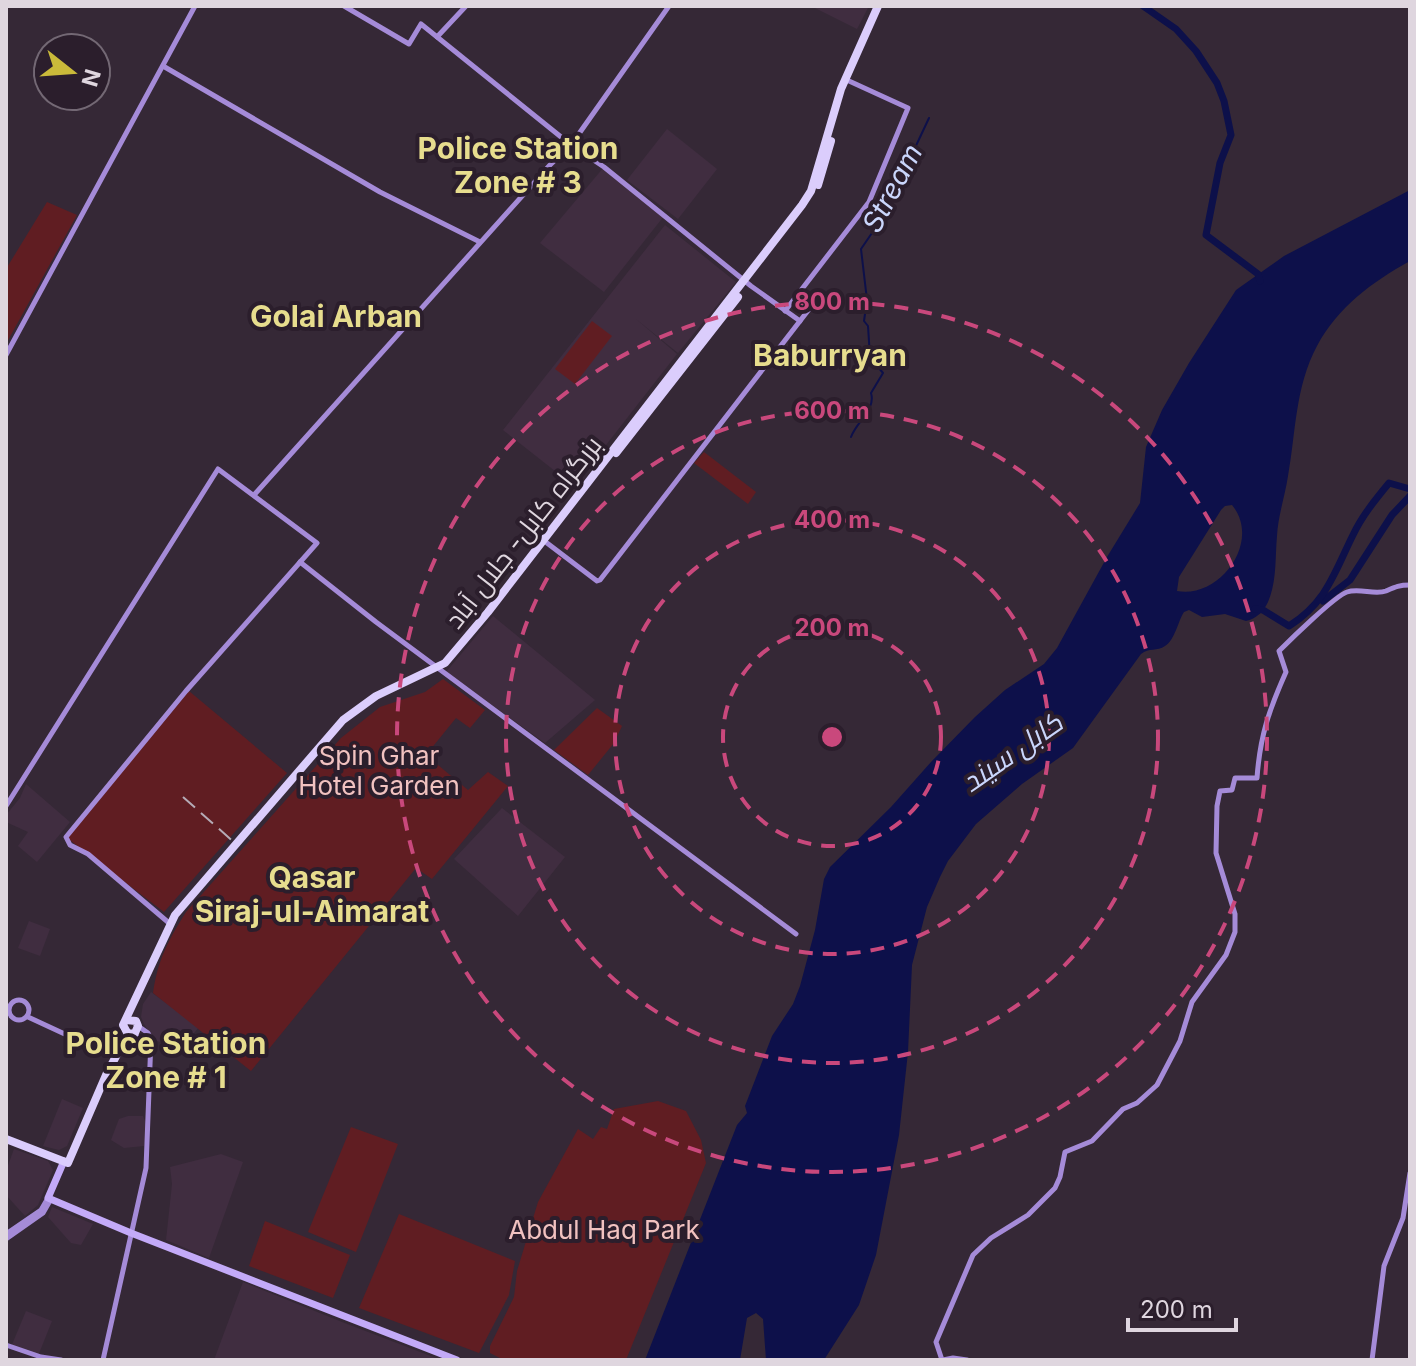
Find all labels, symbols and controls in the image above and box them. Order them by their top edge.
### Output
north arrow [32,32,112,112]
text: N [76,66,106,90]
district label: Police Station Zone # 3 [418,130,618,200]
water label: Stream [855,138,929,238]
text: 800 m [794,287,870,316]
district label: Golai Arban [250,298,422,334]
district label: Baburryan [753,337,907,373]
text: 600 m [794,396,870,425]
street label: بزرگراه کابل- جلال آباد [438,430,608,635]
text: 400 m [794,505,870,534]
text: 200 m [794,613,870,642]
water label: کابل سيند [955,705,1069,799]
centre of rings [818,723,846,751]
park label: Spin Ghar Hotel Garden [298,740,460,801]
district label: Qasar Siraj-ul-Aimarat [195,859,429,929]
district label: Police Station Zone # 1 [66,1025,266,1095]
park label: Abdul Haq Park [508,1214,700,1245]
scale bar [1128,1282,1236,1332]
text: 200 m [1140,1295,1213,1324]

